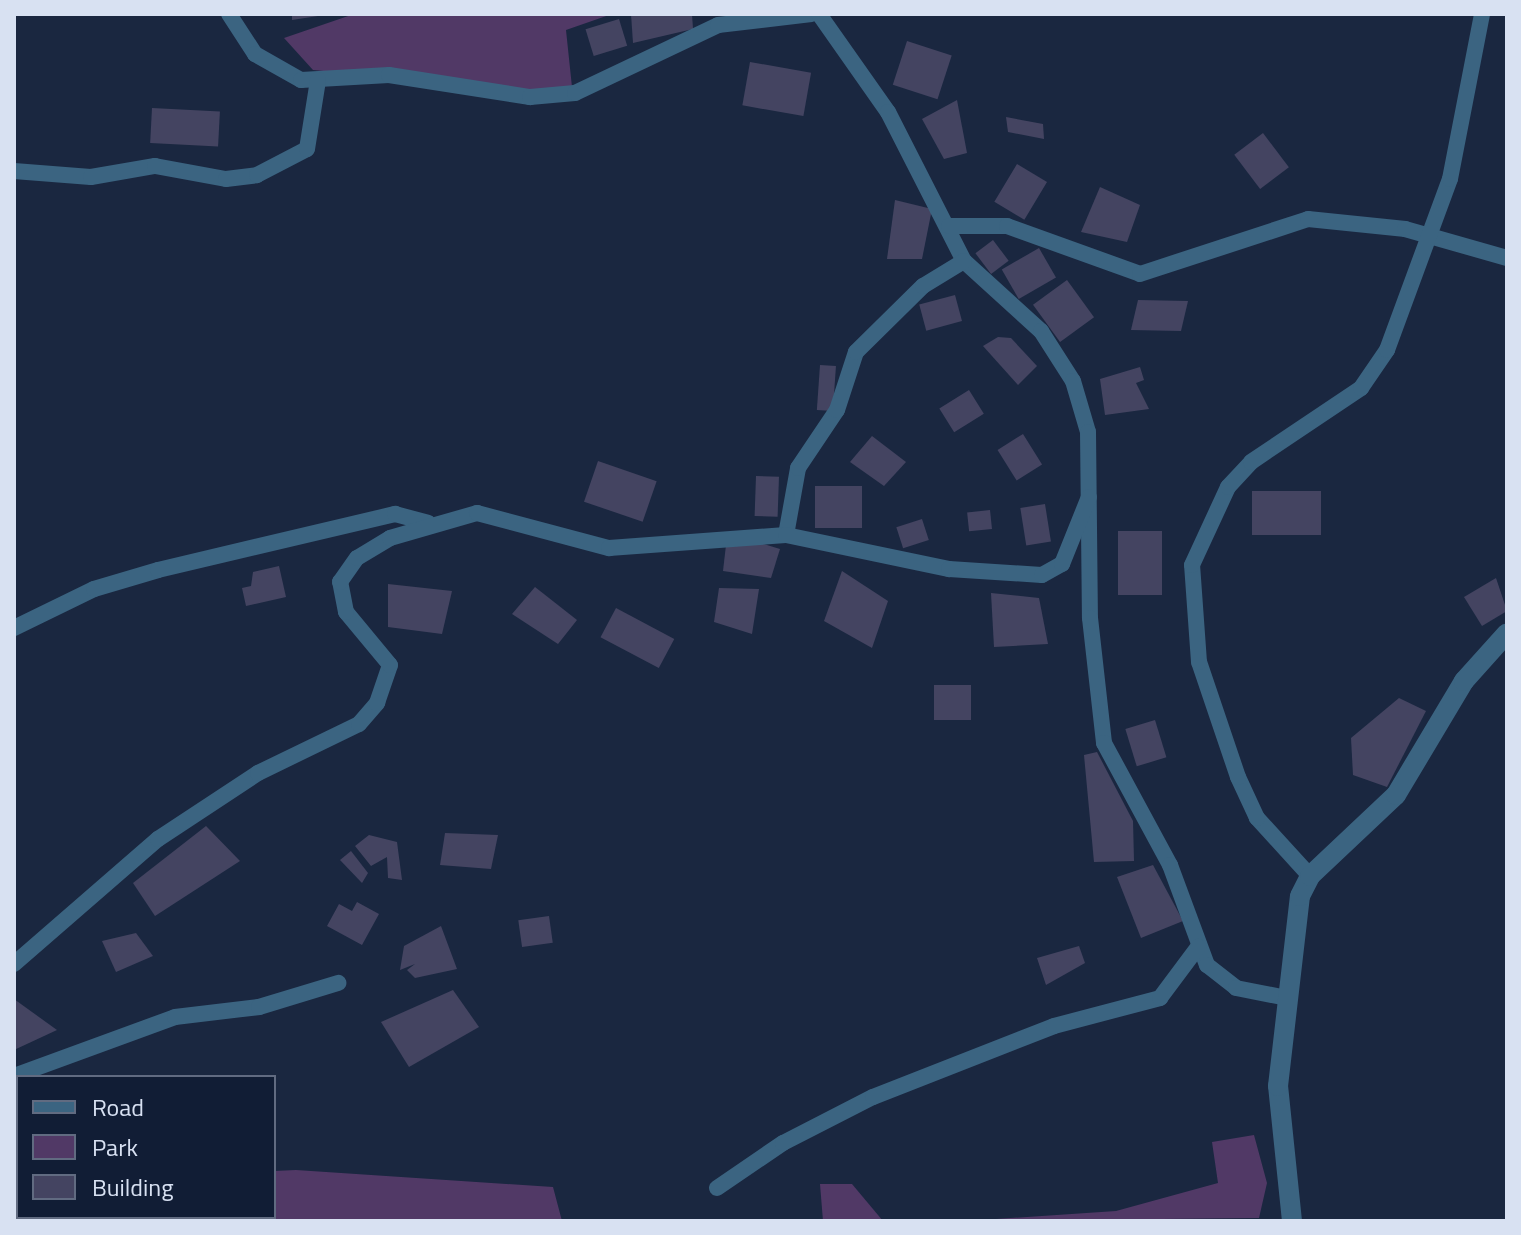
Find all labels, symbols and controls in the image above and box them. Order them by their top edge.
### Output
legend [16,1075,276,1219]
text: Road [92,1089,144,1125]
text: Park [92,1129,138,1165]
text: Building [92,1169,174,1205]

